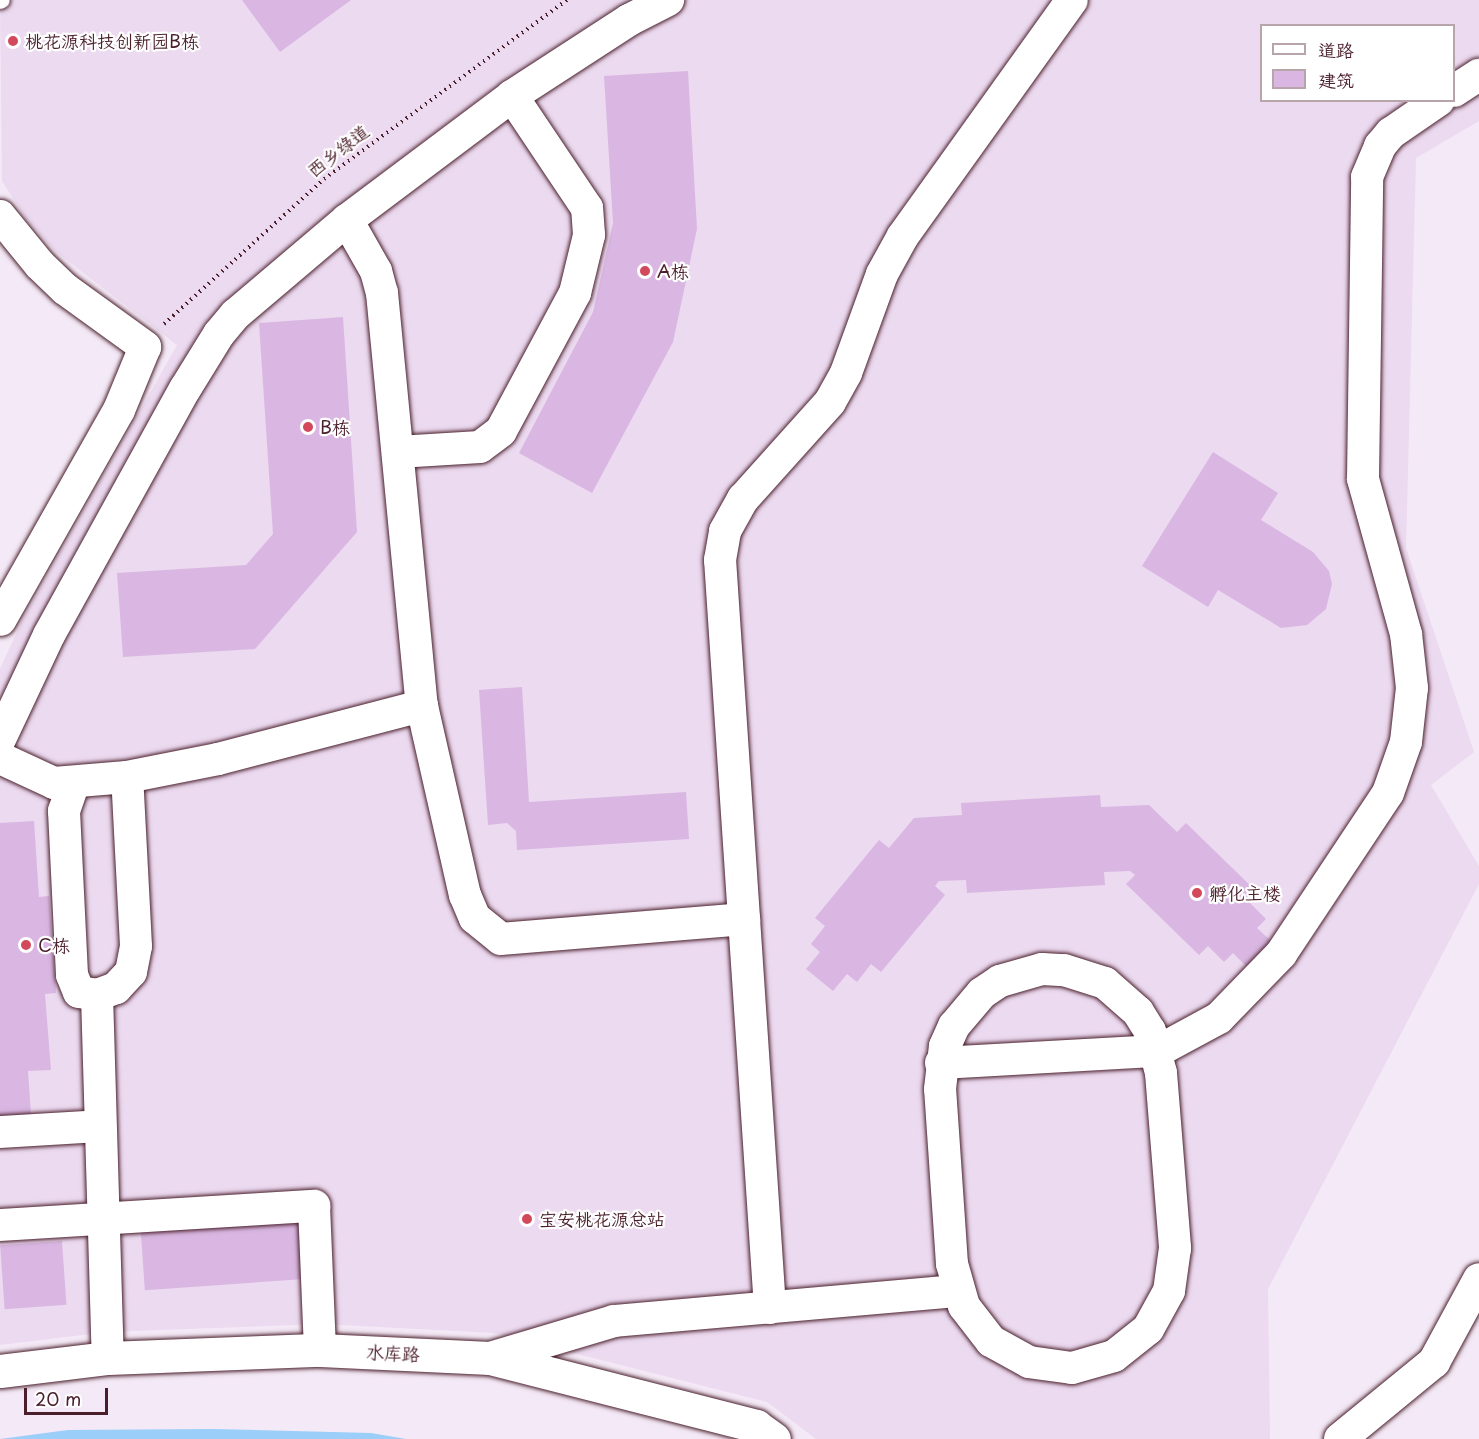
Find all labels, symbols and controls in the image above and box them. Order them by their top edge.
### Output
legend [1260,24,1455,102]
place label: 桃花源科技创新园B栋 [25,30,199,52]
marker: 桃花源科技创新园B栋 [6,34,20,48]
text: 道路 [1318,36,1354,63]
text: 建筑 [1318,66,1354,93]
street label: 西乡绿道 [303,120,373,182]
place label: A栋 [657,260,689,282]
marker: A栋 [638,264,652,278]
place label: B栋 [320,416,350,438]
marker: B栋 [301,420,315,434]
place label: 孵化主楼 [1209,882,1281,904]
marker: 孵化主楼 [1190,886,1204,900]
place label: C栋 [38,934,70,956]
marker: C栋 [19,938,33,952]
place label: 宝安桃花源总站 [539,1208,665,1230]
marker: 宝安桃花源总站 [520,1212,534,1226]
street label: 水库路 [365,1341,421,1365]
scale bar [27,1376,111,1414]
text: 20 m [35,1385,81,1412]

